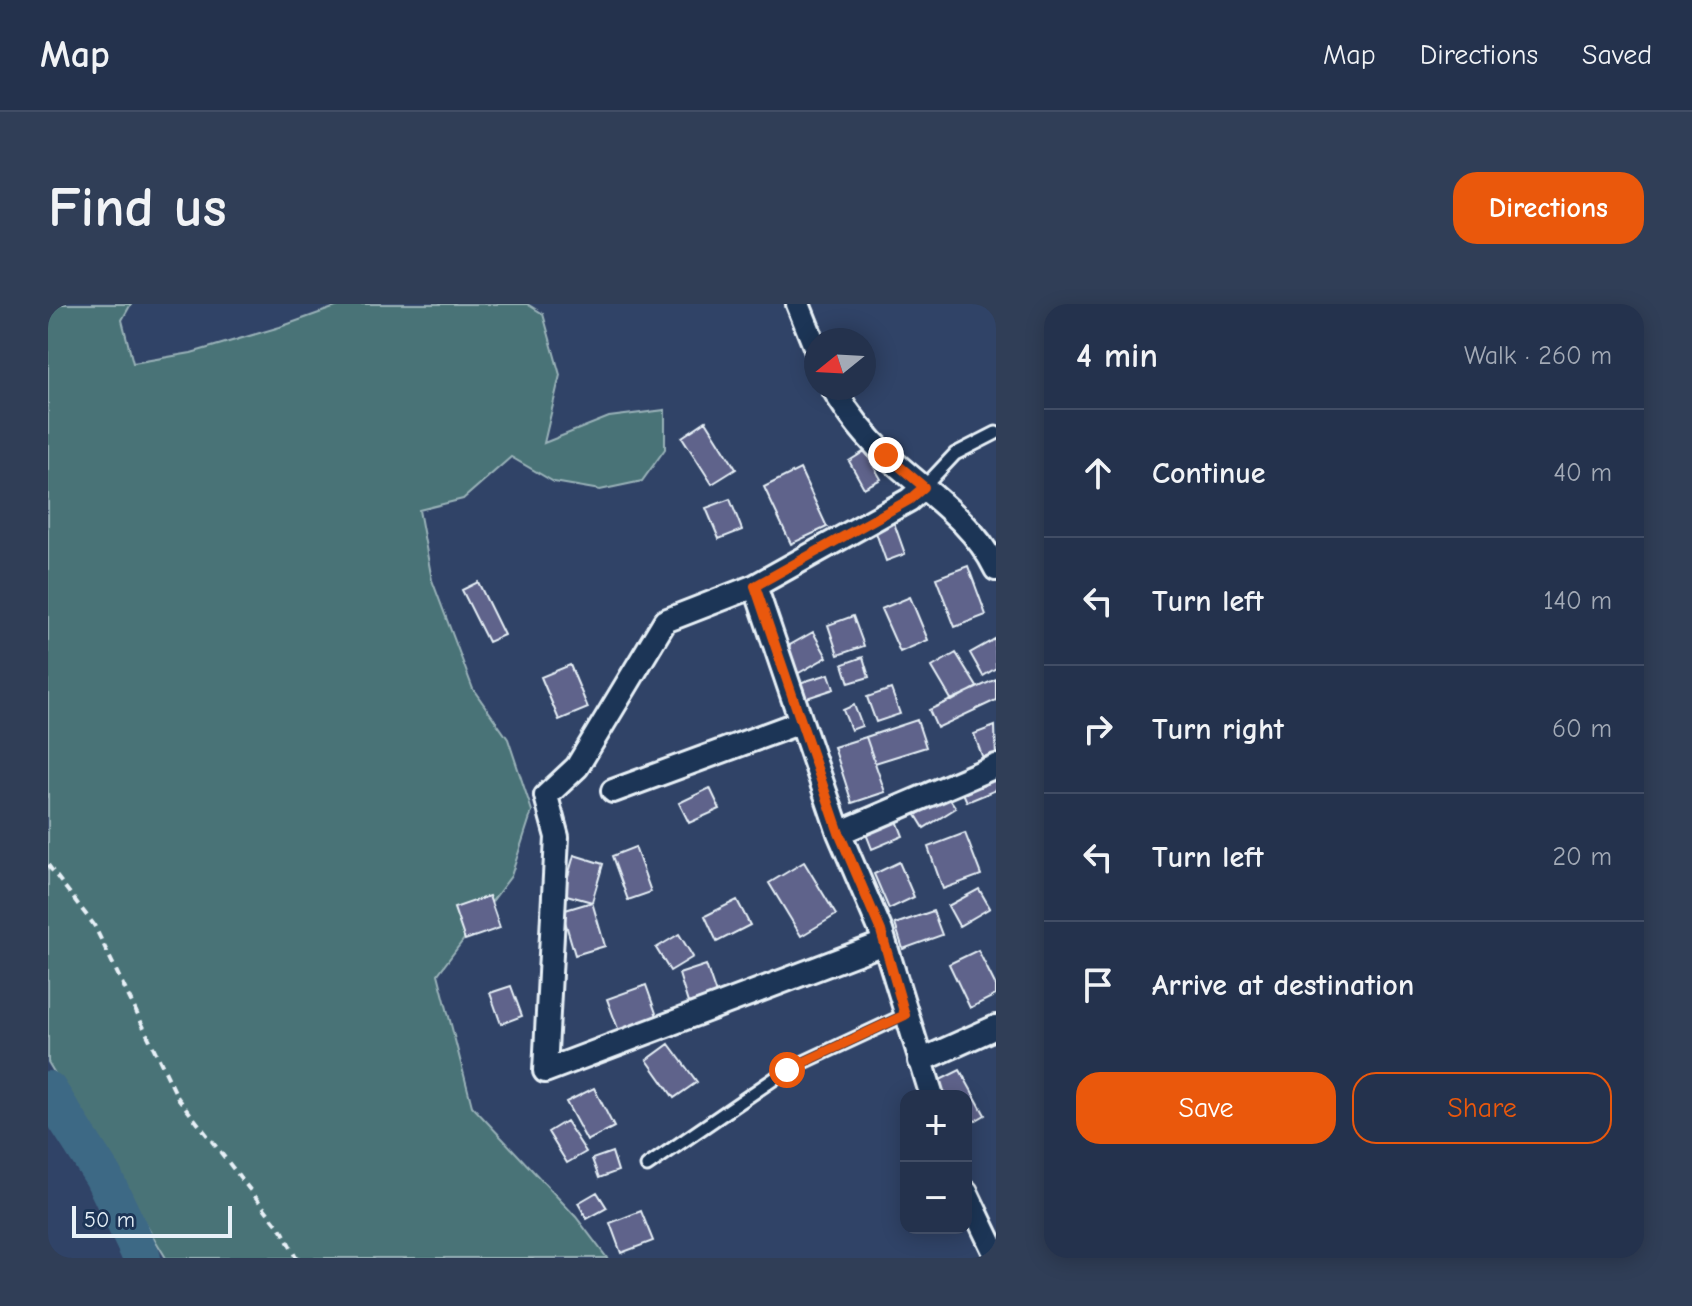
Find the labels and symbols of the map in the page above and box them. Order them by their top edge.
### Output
north arrow [804,328,876,400]
route end [868,437,904,473]
route start [769,1052,805,1088]
scale bar [72,1202,232,1238]

